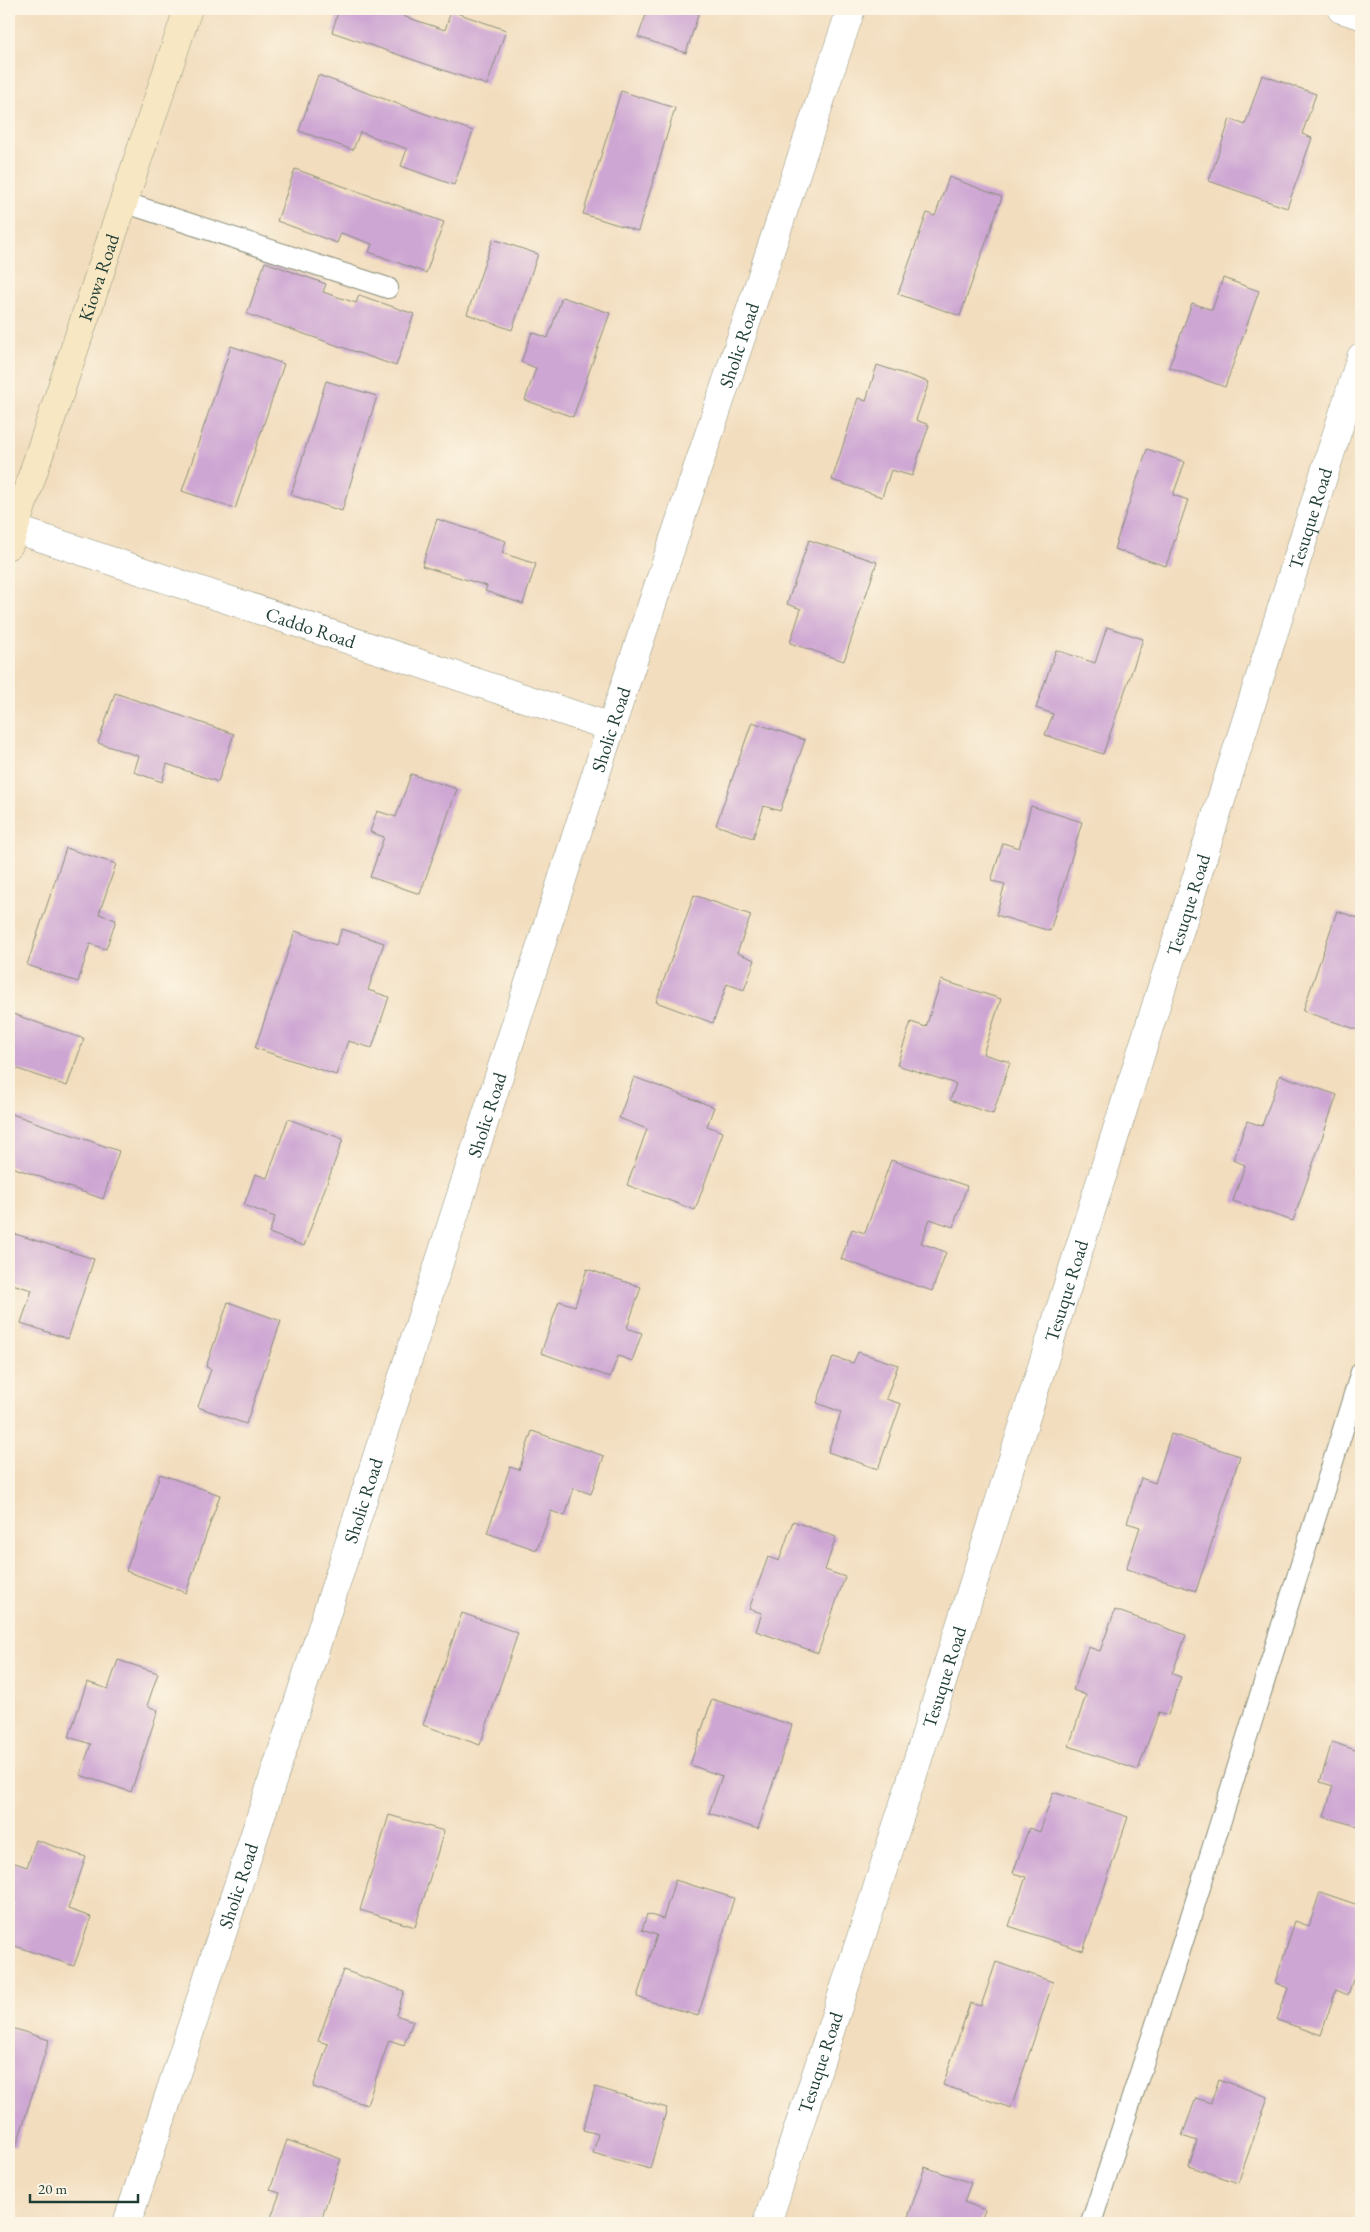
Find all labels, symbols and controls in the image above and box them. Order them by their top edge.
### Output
street label: Kiowa Road [72,230,125,324]
street label: Sholic Road [713,299,765,391]
street label: Tesuque Road [1282,464,1338,572]
street label: Caddo Road [263,601,359,654]
street label: Sholic Road [585,683,636,775]
street label: Tesuque Road [1160,850,1216,959]
street label: Sholic Road [461,1069,512,1161]
street label: Tesuque Road [1038,1236,1094,1345]
street label: Sholic Road [337,1454,388,1546]
street label: Tesuque Road [916,1623,972,1731]
street label: Sholic Road [212,1840,264,1932]
street label: Tesuque Road [792,2008,848,2116]
scale bar [30,2172,138,2204]
text: 20 m [38,2179,67,2198]

